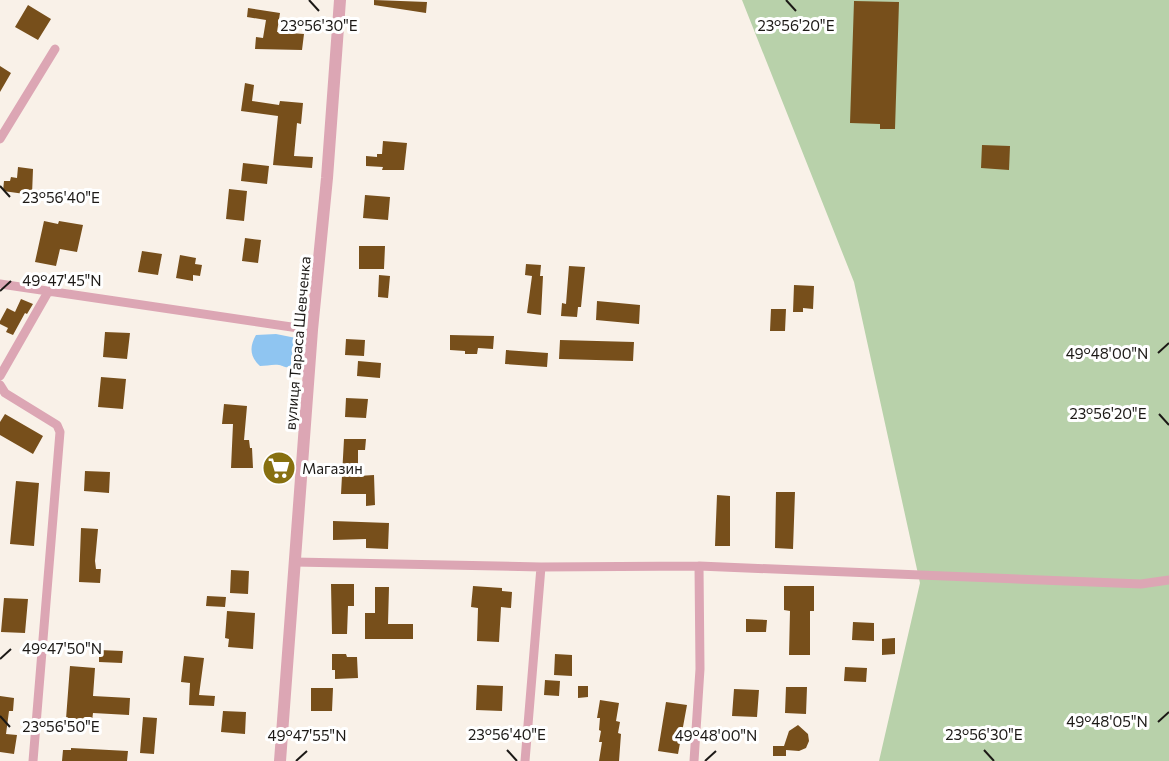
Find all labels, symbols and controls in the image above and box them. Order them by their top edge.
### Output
text: 23°56'30"E [280,16,358,34]
text: 23°56'20"E [757,16,835,34]
text: 23°56'40"E [22,188,100,206]
street label: вулиця Тараса Шевченка [280,255,314,431]
text: 49°47'45"N [22,271,102,289]
text: 49°48'00"N [1066,344,1148,362]
text: 23°56'20"E [1069,404,1147,422]
supermarket icon: Магазин [261,450,297,486]
place label: Магазин [302,459,363,477]
text: 49°47'50"N [22,639,102,657]
text: 49°48'05"N [1066,712,1148,730]
text: 23°56'50"E [22,717,100,735]
text: 23°56'40"E [468,725,546,743]
text: 23°56'30"E [945,725,1023,743]
text: 49°47'55"N [268,726,346,744]
text: 49°48'00"N [675,726,757,744]

